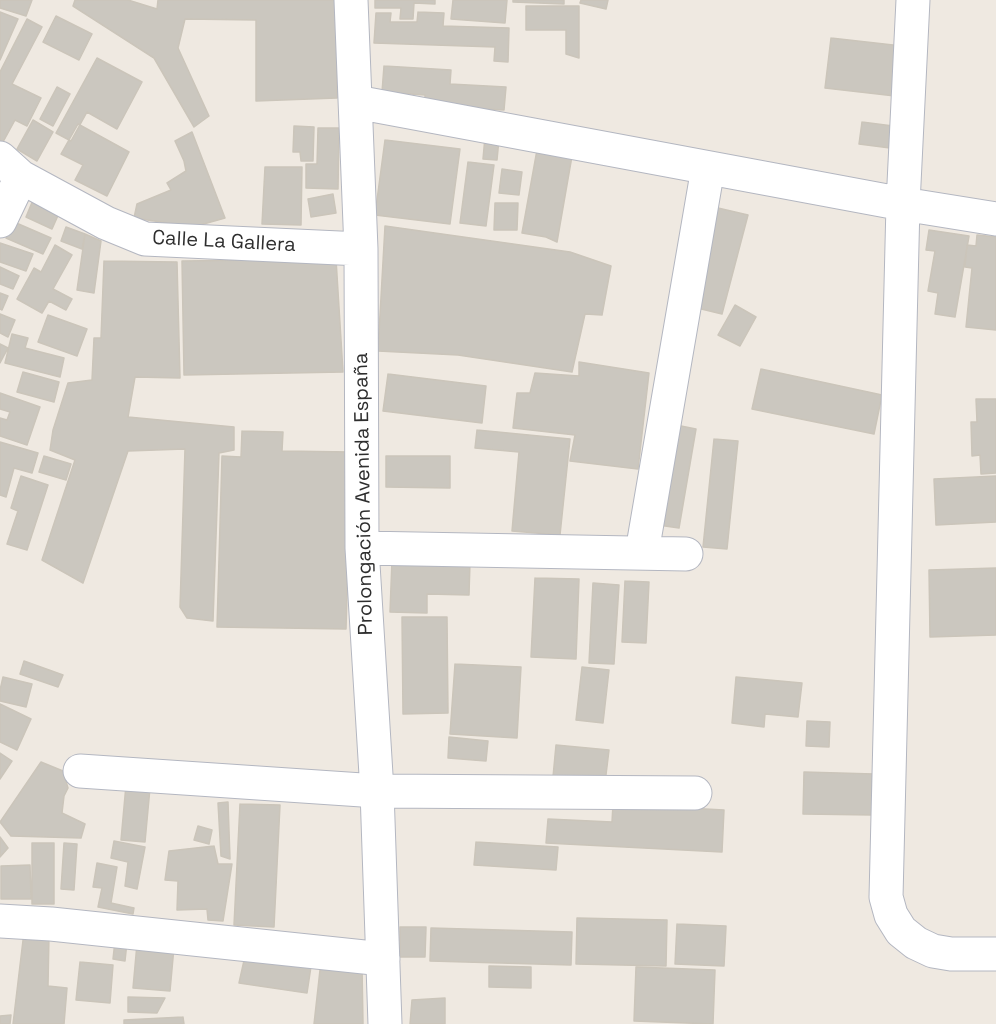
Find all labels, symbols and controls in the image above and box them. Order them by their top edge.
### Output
street label: Calle La Gallera [152,226,296,258]
street label: Prolongación Avenida España [350,352,378,636]

